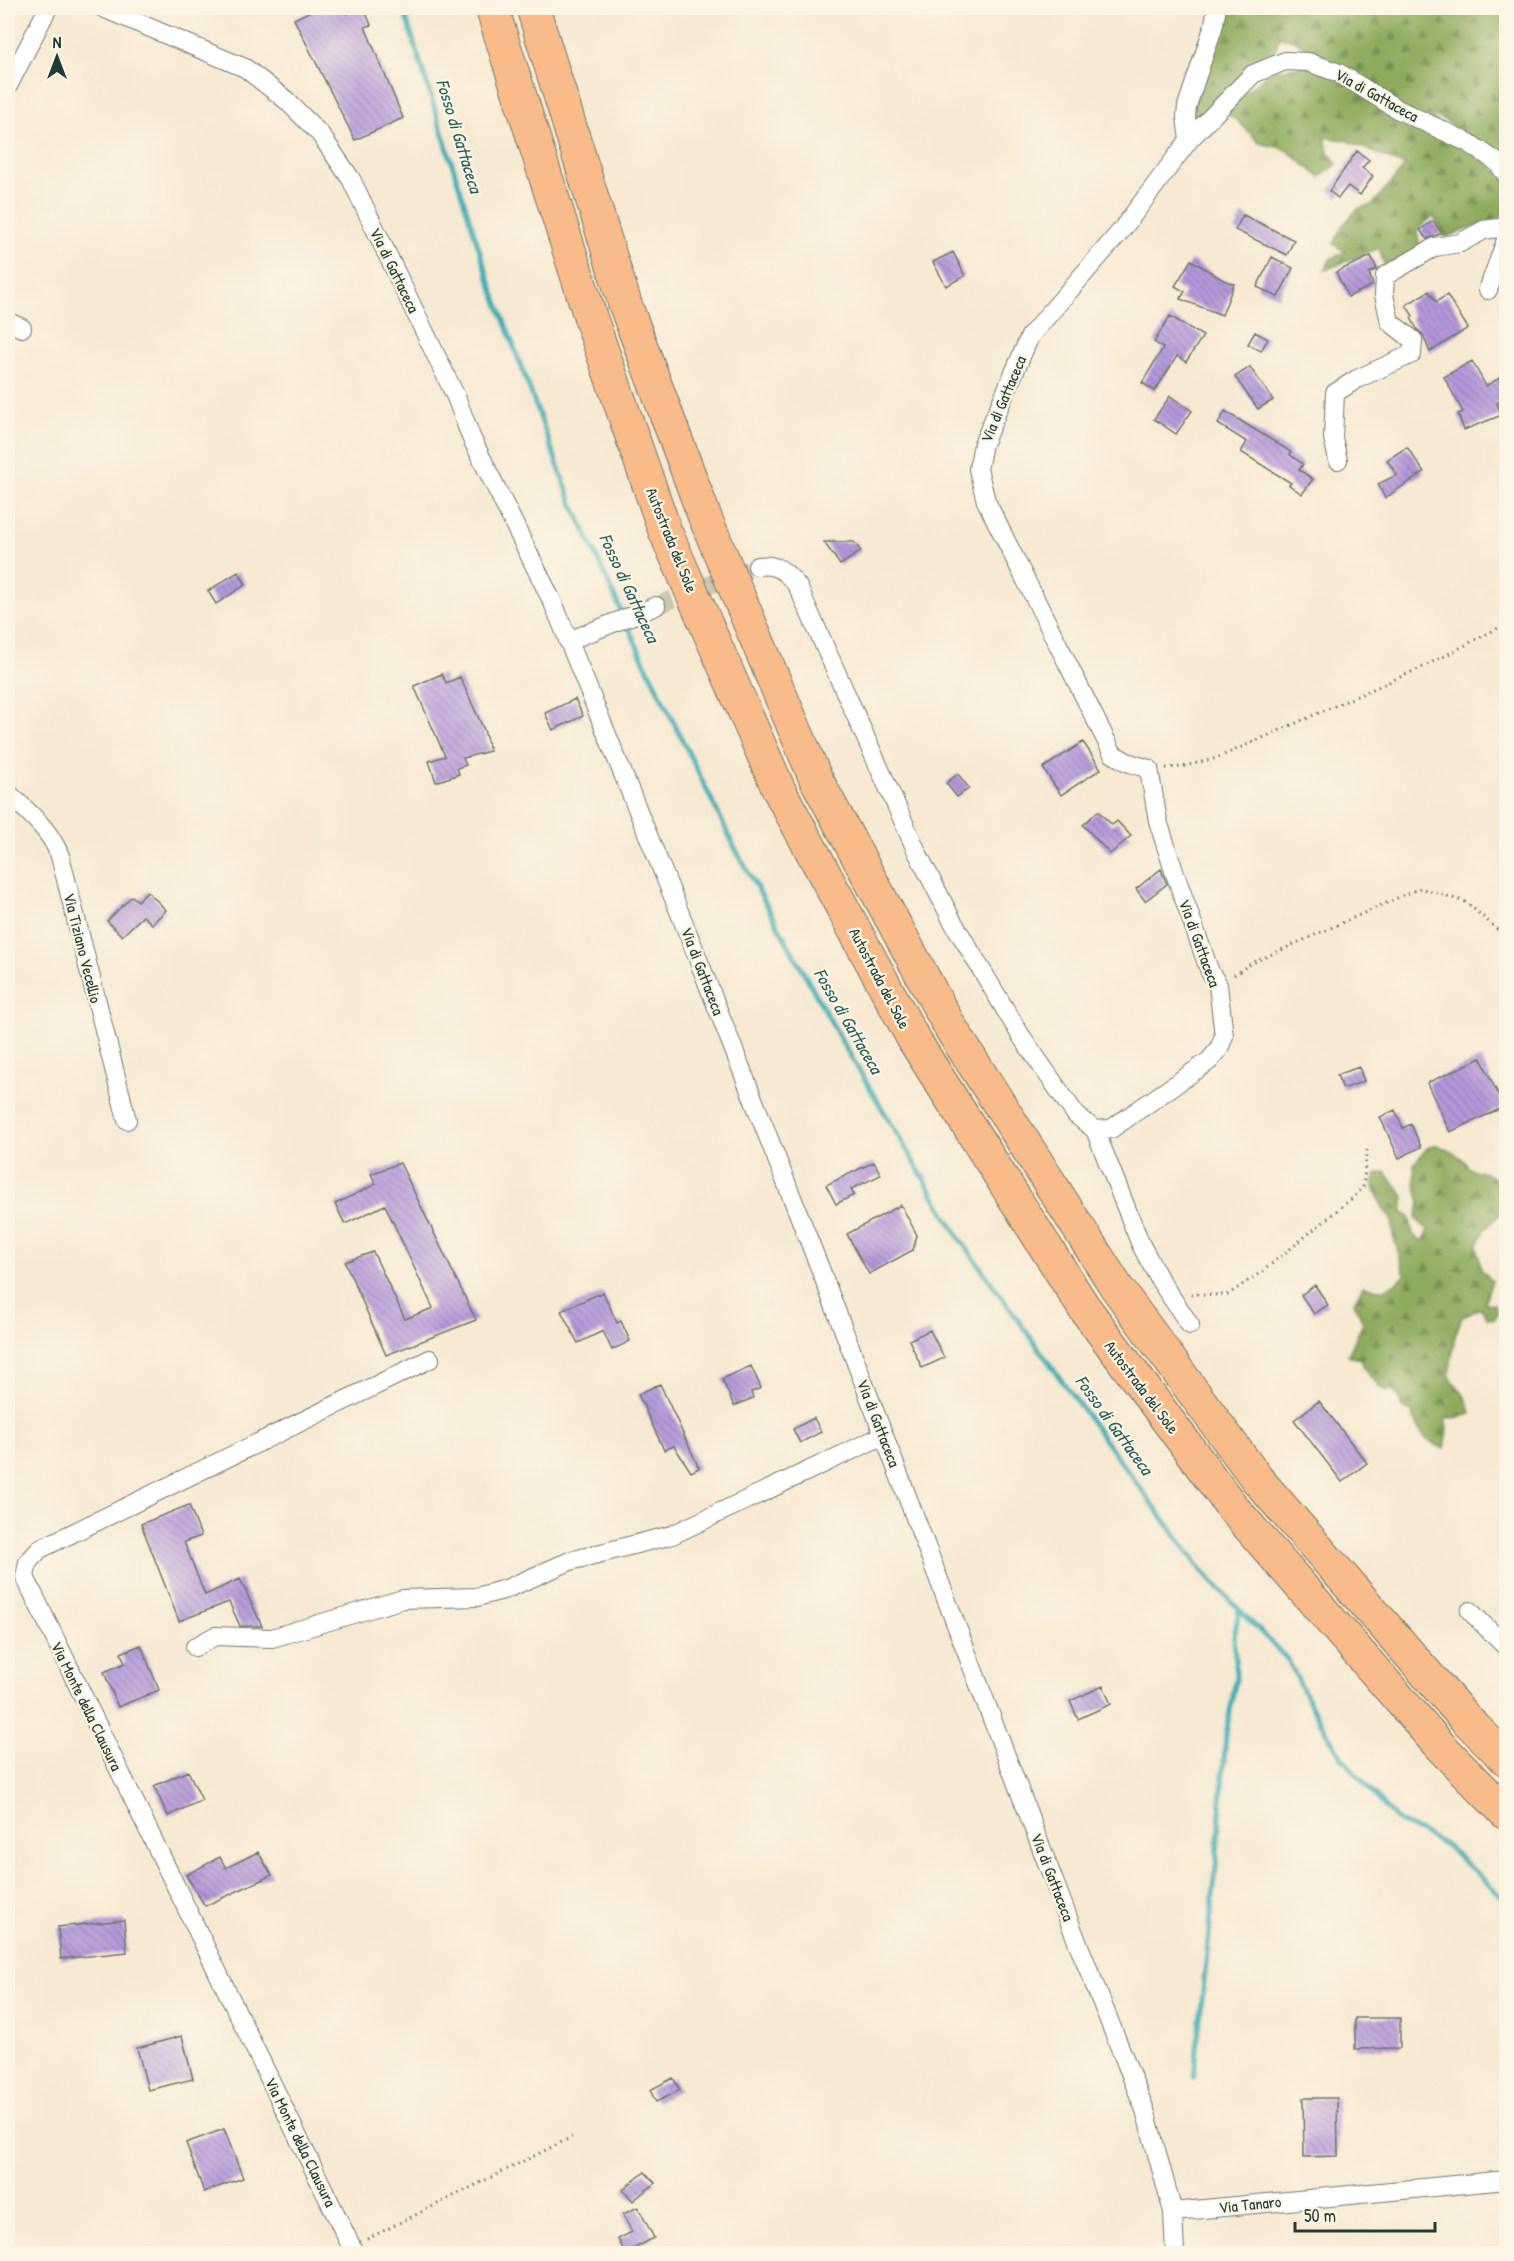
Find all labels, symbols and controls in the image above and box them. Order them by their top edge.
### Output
north arrow [27,27,87,87]
text: N [53,31,62,53]
street label: Via di Gattaceca [1331,63,1423,127]
water label: Fosso di Gattaceca [430,76,489,198]
street label: Via di Gattaceca [365,224,425,316]
street label: Via di Gattaceca [975,352,1031,446]
street label: Autostrada del Sole [641,484,703,596]
water label: Fosso di Gattaceca [593,529,666,648]
street label: Via Tiziano Vecellio [59,891,107,1006]
street label: Via di Gattaceca [1174,896,1226,990]
street label: Via di Gattaceca [676,924,730,1018]
street label: Autostrada del Sole [844,924,916,1033]
water label: Fosso di Gattaceca [808,963,890,1080]
street label: Autostrada del Sole [1100,1336,1185,1439]
water label: Fosso di Gattaceca [1070,1370,1160,1481]
street label: Via di Gattaceca [852,1376,906,1470]
street label: Via Monte della Clausura [46,1638,128,1774]
street label: Via di Gattaceca [1026,1830,1080,1924]
street label: Via Monte della Clausura [260,2074,342,2210]
street label: Via Tanaro [1218,2190,1283,2218]
scale bar [1295,2195,1434,2233]
text: 50 m [1304,2203,1336,2228]

